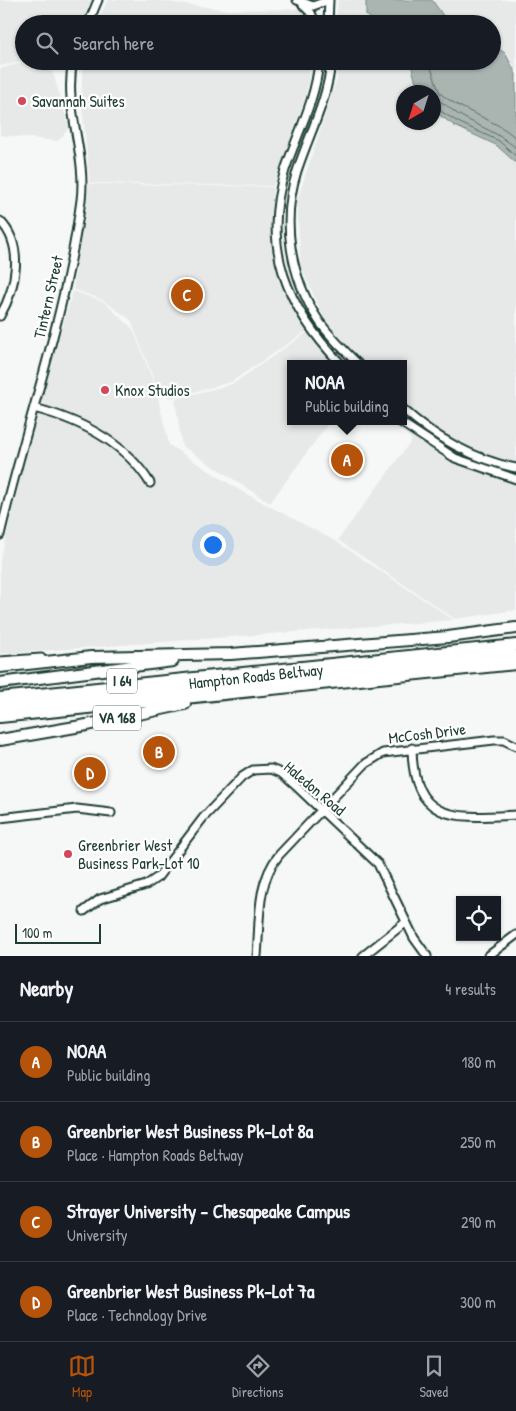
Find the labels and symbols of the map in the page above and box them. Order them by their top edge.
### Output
north arrow [396,85,441,130]
place label: Savannah Suites [32,90,125,112]
marker: Savannah Suites [16,95,28,107]
street label: Tintern Street [28,253,68,341]
pin: C [171,276,203,314]
place label: Knox Studios [115,379,190,401]
marker: Knox Studios [99,384,111,396]
pin: A [331,441,363,479]
your location [200,532,226,558]
street label: Hampton Roads Beltway [188,658,325,694]
road number: I 64 [107,668,137,694]
road number: VA 168 [93,706,141,730]
street label: McCosh Drive [387,717,467,749]
pin: B [143,733,175,771]
pin: D [74,754,106,792]
street label: Haledon Road [280,756,350,820]
place label: Greenbrier West Business Park-Lot 10 [78,834,200,874]
marker: Greenbrier West Business Park-Lot 10 [62,848,74,860]
scale bar [15,921,101,944]

